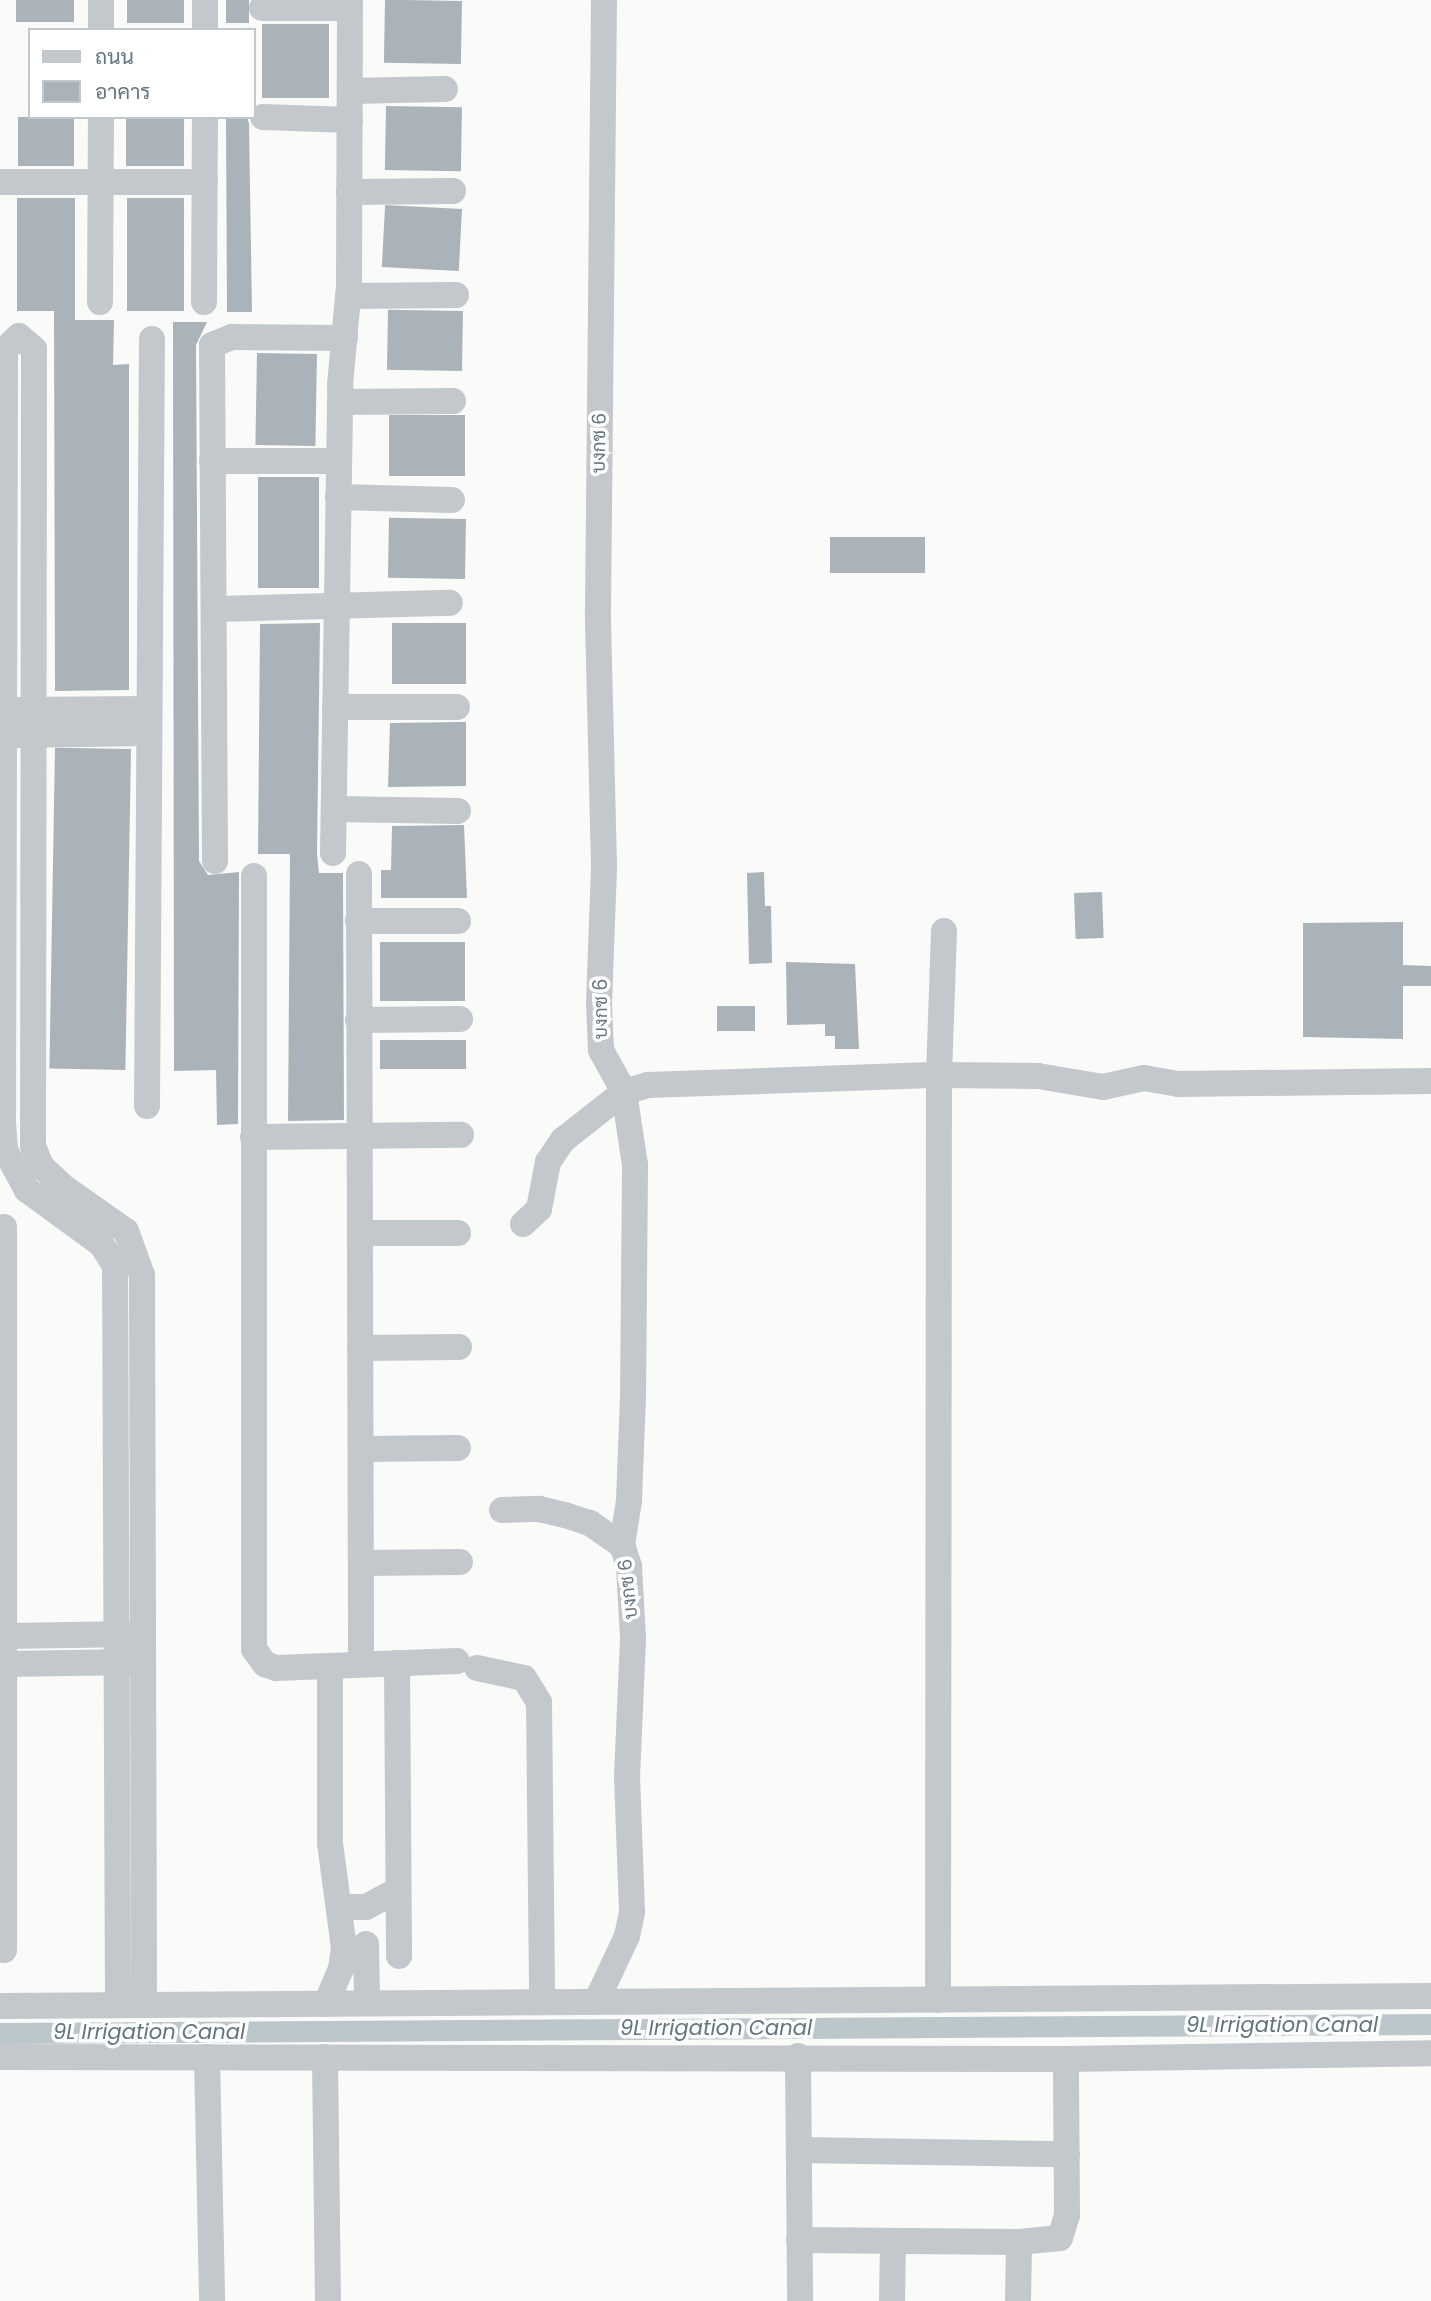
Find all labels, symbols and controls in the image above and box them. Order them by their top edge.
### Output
legend [28,28,256,119]
text: ถนน [95,42,134,71]
text: อาคาร [95,77,151,106]
street label: บงกช 6 [587,413,611,473]
street label: บงกช 6 [590,979,612,1039]
street label: บงกช 6 [614,1558,642,1620]
water label: 9L Irrigation Canal [1186,2012,1378,2038]
water label: 9L Irrigation Canal [620,2015,812,2041]
water label: 9L Irrigation Canal [53,2019,245,2045]

